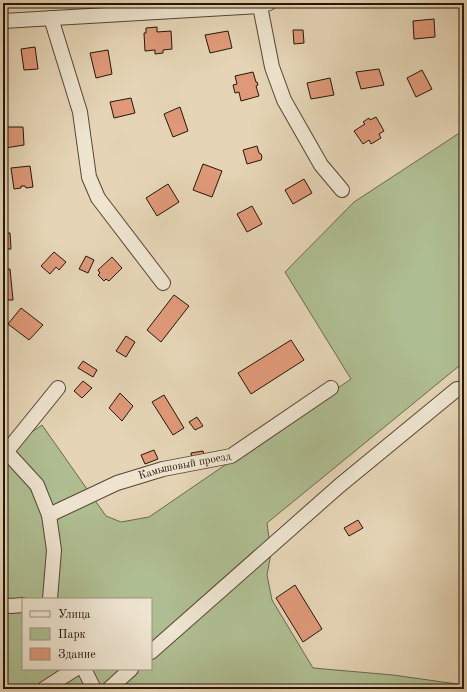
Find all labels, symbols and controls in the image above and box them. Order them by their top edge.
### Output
street label: Камышовый проезд [137,451,232,482]
legend [22,598,152,670]
text: Улица [58,609,91,621]
text: Парк [58,629,86,641]
text: Здание [58,649,96,661]

